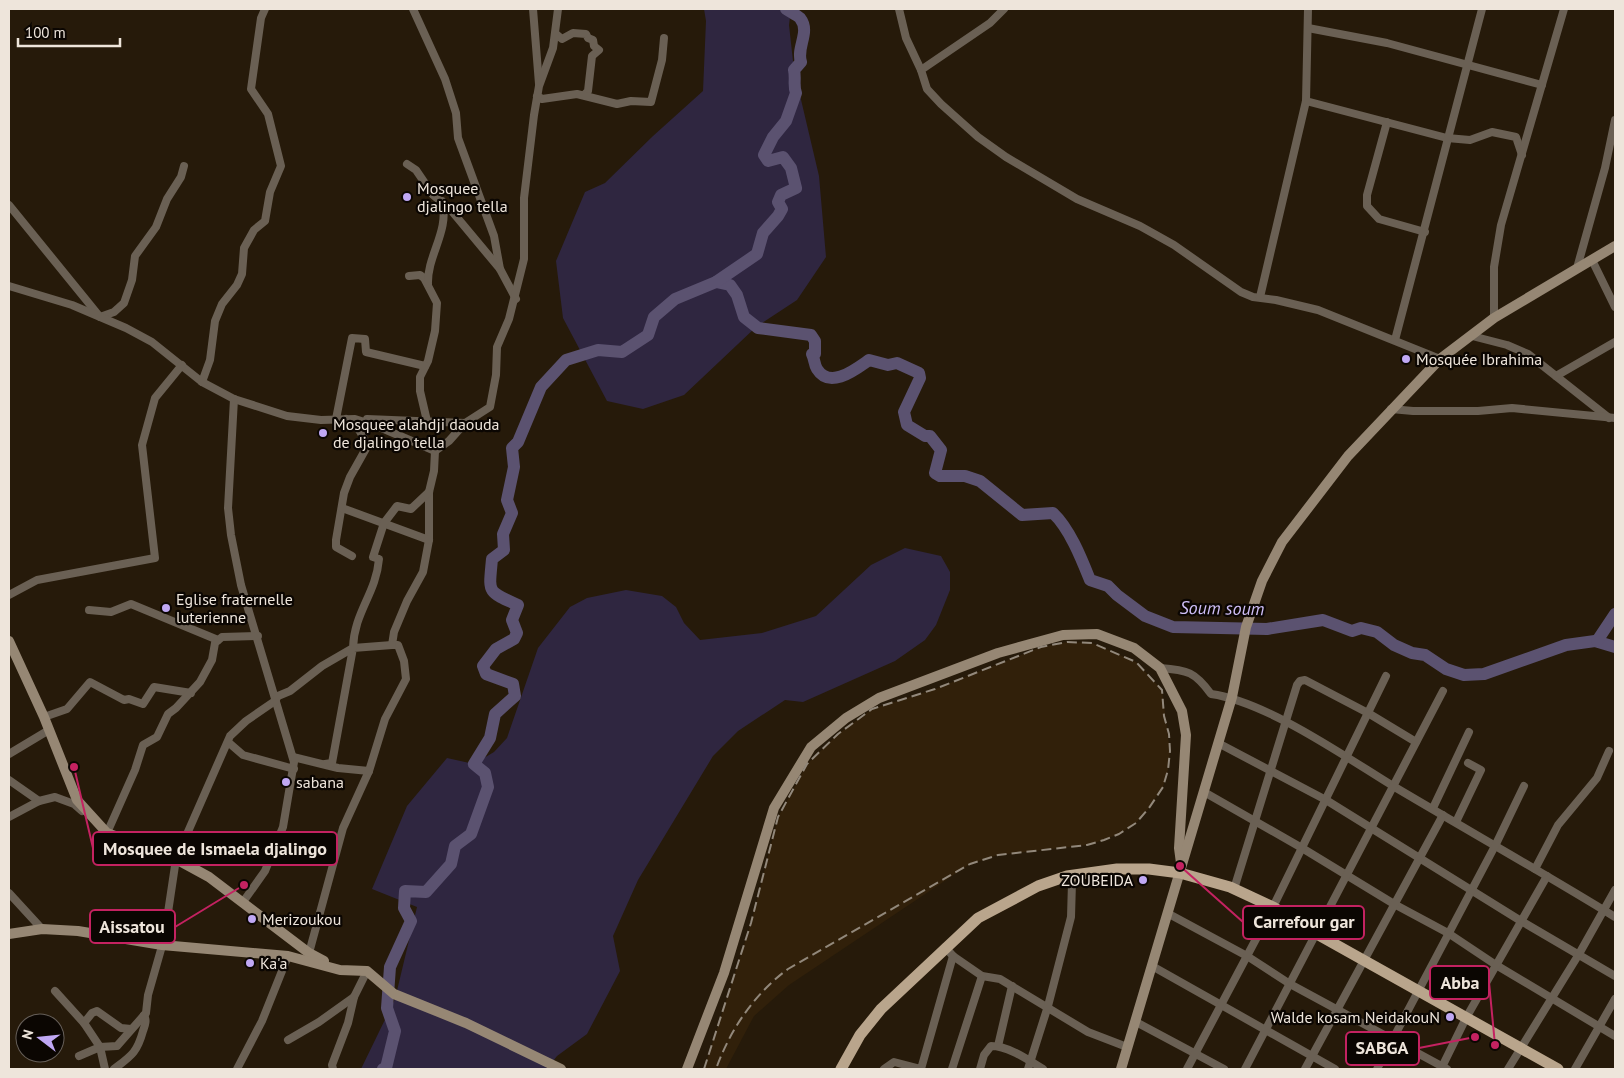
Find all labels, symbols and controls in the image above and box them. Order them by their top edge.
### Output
scale bar [18,15,120,47]
text: 100 m [25,23,66,42]
place label: Mosquee djalingo tella [417,178,508,216]
marker: Mosquee djalingo tella [401,191,413,203]
place label: Mosquée Ibrahima [1416,349,1542,369]
marker: Mosquée Ibrahima [1400,353,1412,365]
place label: Mosquee alahdji daouda de djalingo tella [333,414,500,452]
marker: Mosquee alahdji daouda de djalingo tella [317,427,329,439]
place label: Eglise fraternelle luterienne [176,589,293,627]
water label: Soum soum [1179,596,1265,620]
marker: Eglise fraternelle luterienne [160,602,172,614]
place label: sabana [296,772,344,792]
marker: sabana [280,776,292,788]
callout: Mosquee de Ismaela djalingo [93,832,337,865]
text: Mosquee de Ismaela djalingo [103,837,327,860]
place label: ZOUBEIDA [1061,870,1134,890]
marker: ZOUBEIDA [1137,874,1149,886]
callout: Carrefour gar [1243,906,1364,939]
place label: Merizoukou [262,909,341,929]
callout: Aissatou [90,910,175,943]
text: Carrefour gar [1253,910,1355,933]
marker: Merizoukou [246,913,258,925]
text: Aissatou [99,915,165,938]
place label: Ka'a [260,953,288,973]
marker: Ka'a [244,957,256,969]
callout: Abba [1430,966,1489,999]
text: Abba [1440,971,1480,994]
place label: Walde kosam NeidakouN [1271,1007,1440,1027]
marker: Walde kosam NeidakouN [1444,1011,1456,1023]
north arrow [15,1013,65,1063]
text: N [18,1028,37,1041]
callout: SABGA [1346,1032,1419,1065]
text: SABGA [1356,1036,1409,1059]

